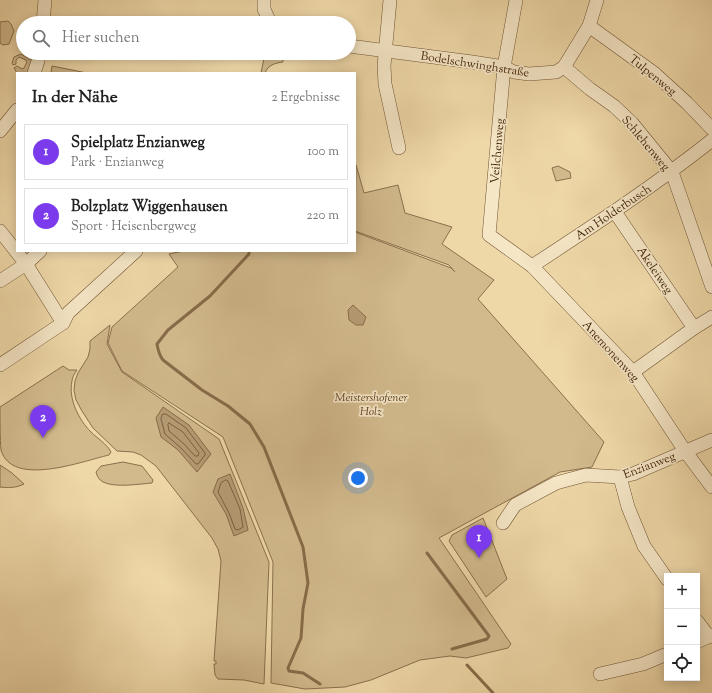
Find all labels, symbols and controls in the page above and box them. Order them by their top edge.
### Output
search box [16,16,356,60]
icon: search [30,27,52,49]
text: Hier suchen [62,28,140,49]
street label: Bodelschwinghstraße [419,48,531,83]
street label: Tulpenweg [625,51,680,101]
text: In der Nähe [32,86,118,110]
text: 2 Ergebnisse [271,89,340,107]
street label: Schlehenweg [617,112,674,175]
street label: Veilchenweg [486,118,510,184]
text: Spielplatz Enzianweg [71,133,205,154]
text: 1 [44,143,48,161]
text: 100 m [307,143,339,161]
text: Park · Enzianweg [71,154,164,172]
street label: Am Holderbusch [572,181,655,245]
text: Bolzplatz Wiggenhausen [71,197,228,218]
text: 2 [43,207,49,225]
text: 220 m [306,207,339,225]
text: Sport · Heisenbergweg [71,218,196,236]
street label: Akeleiweg [632,243,677,298]
street label: Anemonenweg [577,317,643,387]
park label: Meistershofener Holz [334,389,408,421]
pin: 2 [30,405,56,438]
street label: Enzianweg [621,448,678,484]
your location [348,468,368,488]
pin: 1 [466,525,492,558]
map controls [664,573,700,681]
button: + [664,573,700,609]
button: − [664,609,700,645]
button: locate [664,645,700,681]

